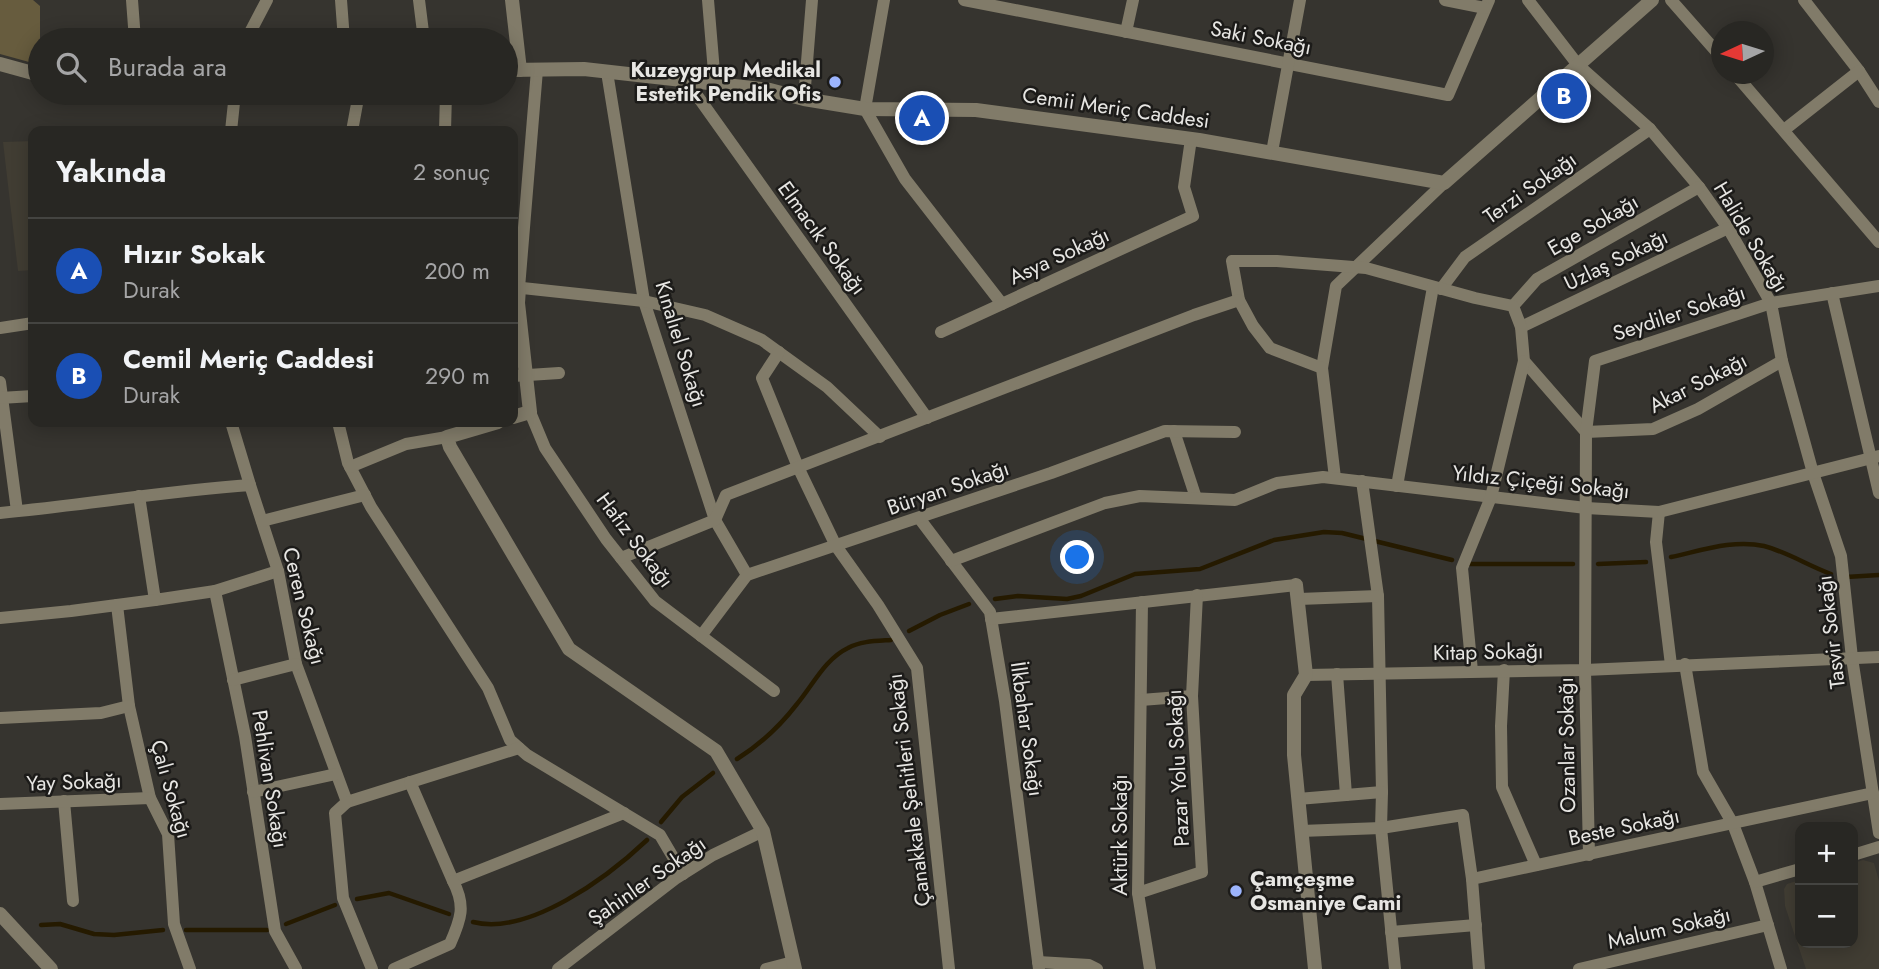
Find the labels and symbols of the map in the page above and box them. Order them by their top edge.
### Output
street label: Saki Sokağı [1208,14,1314,62]
north arrow [1711,21,1774,84]
place label: Kuzeygrup Medikal Estetik Pendik Ofis [631,55,821,109]
pin: B [1541,70,1587,122]
marker: Kuzeygrup Medikal Estetik Pendik Ofis [827,74,843,90]
street label: Cemii Meriç Caddesi [1020,80,1212,136]
pin: A [899,92,945,144]
street label: Terzi Sokağı [1477,145,1583,231]
street label: Elmacık Sokağı [771,175,873,301]
street label: Halide Sokağı [1706,176,1796,298]
street label: Ege Sokağı [1542,187,1644,263]
street label: Asya Sokağı [1004,220,1114,292]
street label: Uzlaş Sokağı [1559,222,1673,298]
street label: Kınalıel Sokağı [648,277,714,411]
street label: Seydiler Sokağı [1609,277,1749,349]
street label: Akar Sokağı [1644,345,1752,421]
street label: Büryan Sokağı [883,453,1013,523]
street label: Yıldız Çiçeği Sokağı [1451,458,1631,506]
street label: Hafız Sokağı [589,486,681,594]
your location [1060,540,1094,574]
street label: Ceren Sokağı [275,544,333,668]
street label: Tasvir Sokağı [1809,574,1853,690]
street label: Kitap Sokağı [1433,636,1543,668]
street label: İlkbahar Sokağı [1003,660,1051,798]
street label: Çanakkale Şehitleri Sokağı [880,672,938,908]
street label: Ozanlar Sokağı [1551,677,1583,813]
street label: Pazar Yolu Sokağı [1159,689,1197,847]
street label: Pehlivan Sokağı [244,708,296,850]
street label: Çalı Sokağı [143,736,199,842]
street label: Yay Sokağı [26,765,122,799]
street label: Aktürk Sokağı [1105,774,1135,896]
street label: Beste Sokağı [1566,801,1682,853]
street label: Şahinler Sokağı [582,829,712,933]
place label: Çamçeşme Osmaniye Cami [1250,864,1401,918]
marker: Çamçeşme Osmaniye Cami [1228,883,1244,899]
street label: Malum Sokağı [1605,899,1733,957]

